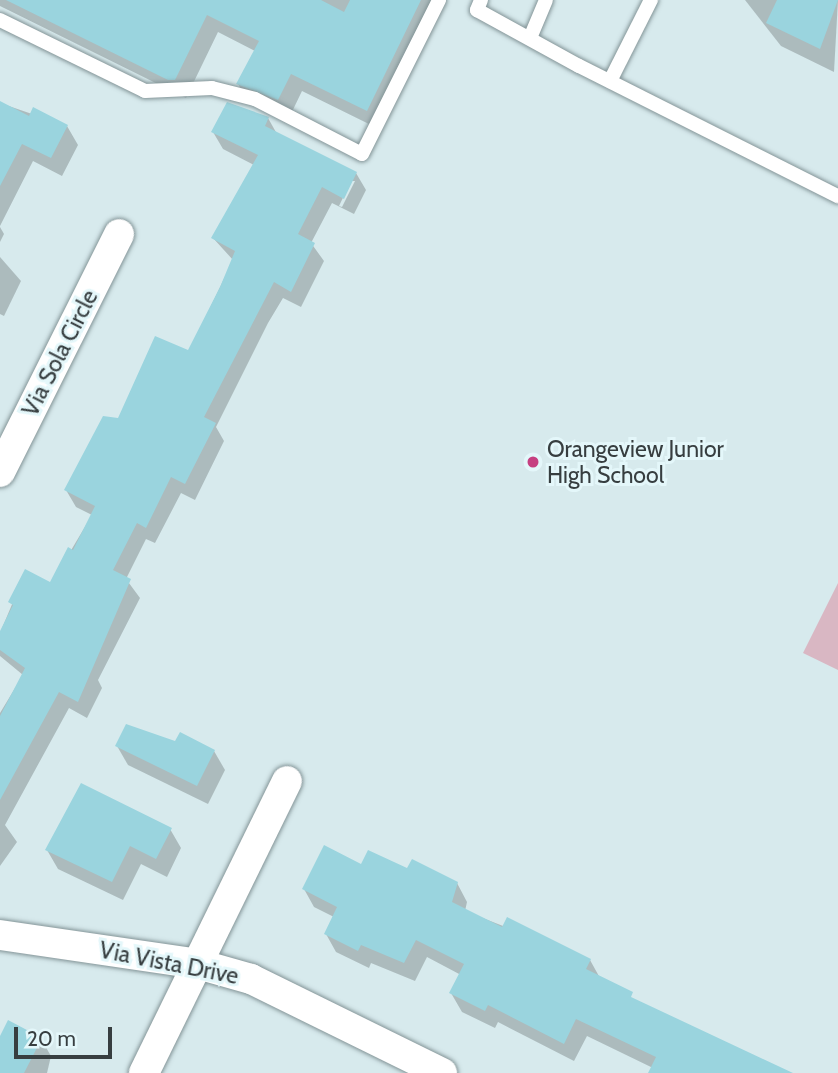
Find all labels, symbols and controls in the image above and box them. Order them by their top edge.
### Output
street label: Via Sola Circle [16,285,104,421]
place label: Orangeview Junior High School [547,435,724,489]
marker: Orangeview Junior High School [525,454,541,470]
street label: Via Vista Drive [97,936,241,990]
scale bar [18,1014,116,1058]
text: 20 m [27,1026,76,1051]

